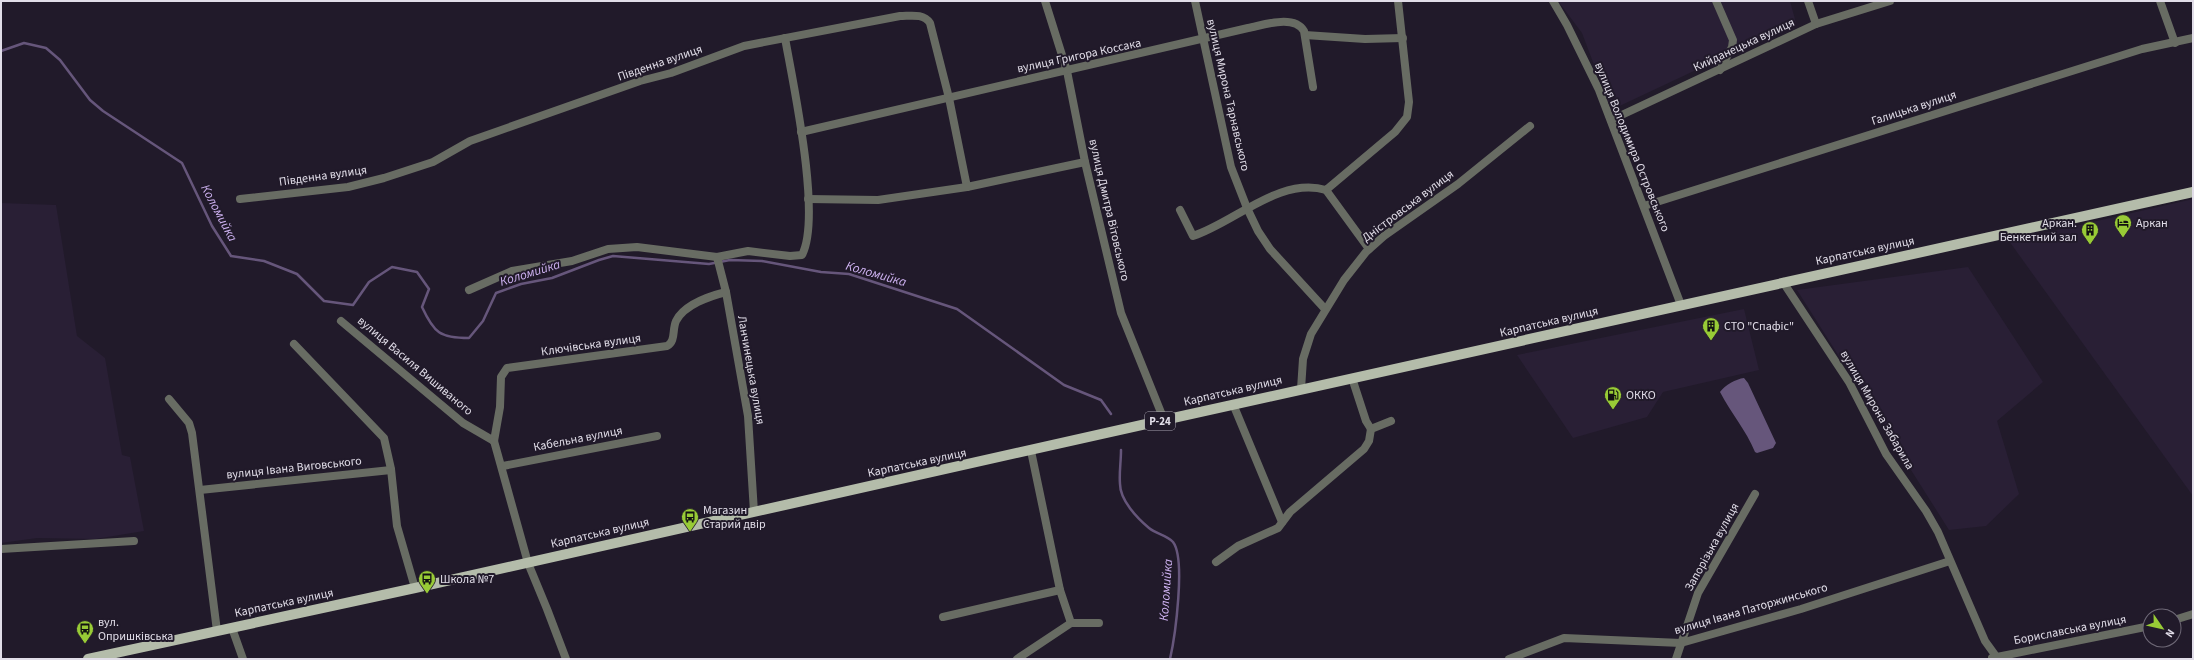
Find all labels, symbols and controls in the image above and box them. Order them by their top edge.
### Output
street label: Кийданецька вулиця [1690,14,1798,76]
street label: вулиця Мирона Тарнавського [1202,17,1254,173]
street label: вулиця Григора Коссака [1015,35,1143,77]
street label: Південна вулиця [615,41,705,85]
street label: вулиця Володимира Островського [1590,60,1674,234]
street label: Галицька вулиця [1869,86,1959,130]
street label: вулиця Дмитра Вітовського [1084,137,1134,283]
street label: Південна вулиця [278,161,368,191]
street label: Дністровська вулиця [1359,166,1457,246]
water label: Коломийка [196,181,242,245]
hotel icon: Аркан [2113,213,2133,238]
place label: Аркан. Бенкетний зал [2000,215,2077,246]
place label: Аркан [2136,215,2168,232]
building icon: Аркан. Бенкетний зал [2080,220,2100,245]
street label: Карпатська вулиця [1814,232,1916,270]
water label: Коломийка [498,255,562,291]
water label: Коломийка [844,257,908,291]
street label: Карпатська вулиця [1498,302,1600,342]
street label: вулиця Василя Вишиваного [354,312,476,420]
street label: Ланчинецька вулиця [733,314,769,426]
building icon: СТО "Спафіс" [1701,316,1721,341]
place label: СТО "Спафіс" [1724,318,1794,335]
street label: Ключівська вулиця [540,330,642,360]
street label: вулиця Мирона Забарила [1836,347,1918,473]
street label: Карпатська вулиця [1182,371,1284,411]
fuel station icon: ОККО [1603,385,1623,410]
place label: ОККО [1626,387,1656,404]
road number: Р-24 [1145,412,1175,430]
street label: Кабельна вулиця [532,422,624,456]
street label: Карпатська вулиця [866,444,968,482]
street label: вулиця Івана Виговського [226,452,362,484]
street label: Запорізька вулиця [1681,500,1743,594]
place label: Магазин Старий двір [703,502,766,533]
bus stop icon: Магазин Старий двір [680,507,700,532]
street label: Карпатська вулиця [549,513,651,553]
water label: Коломийка [1155,558,1177,622]
bus stop icon: Школа №7 [417,569,437,594]
place label: Школа №7 [440,571,494,588]
street label: вулиця Івана Паторжинського [1672,579,1830,639]
street label: Карпатська вулиця [233,584,335,622]
north arrow [2142,608,2182,648]
street label: Бориславська вулиця [2012,611,2128,649]
place label: вул. Опришківська [98,614,173,645]
bus stop icon: вул. Опришківська [75,619,95,644]
text: N [2162,626,2178,641]

